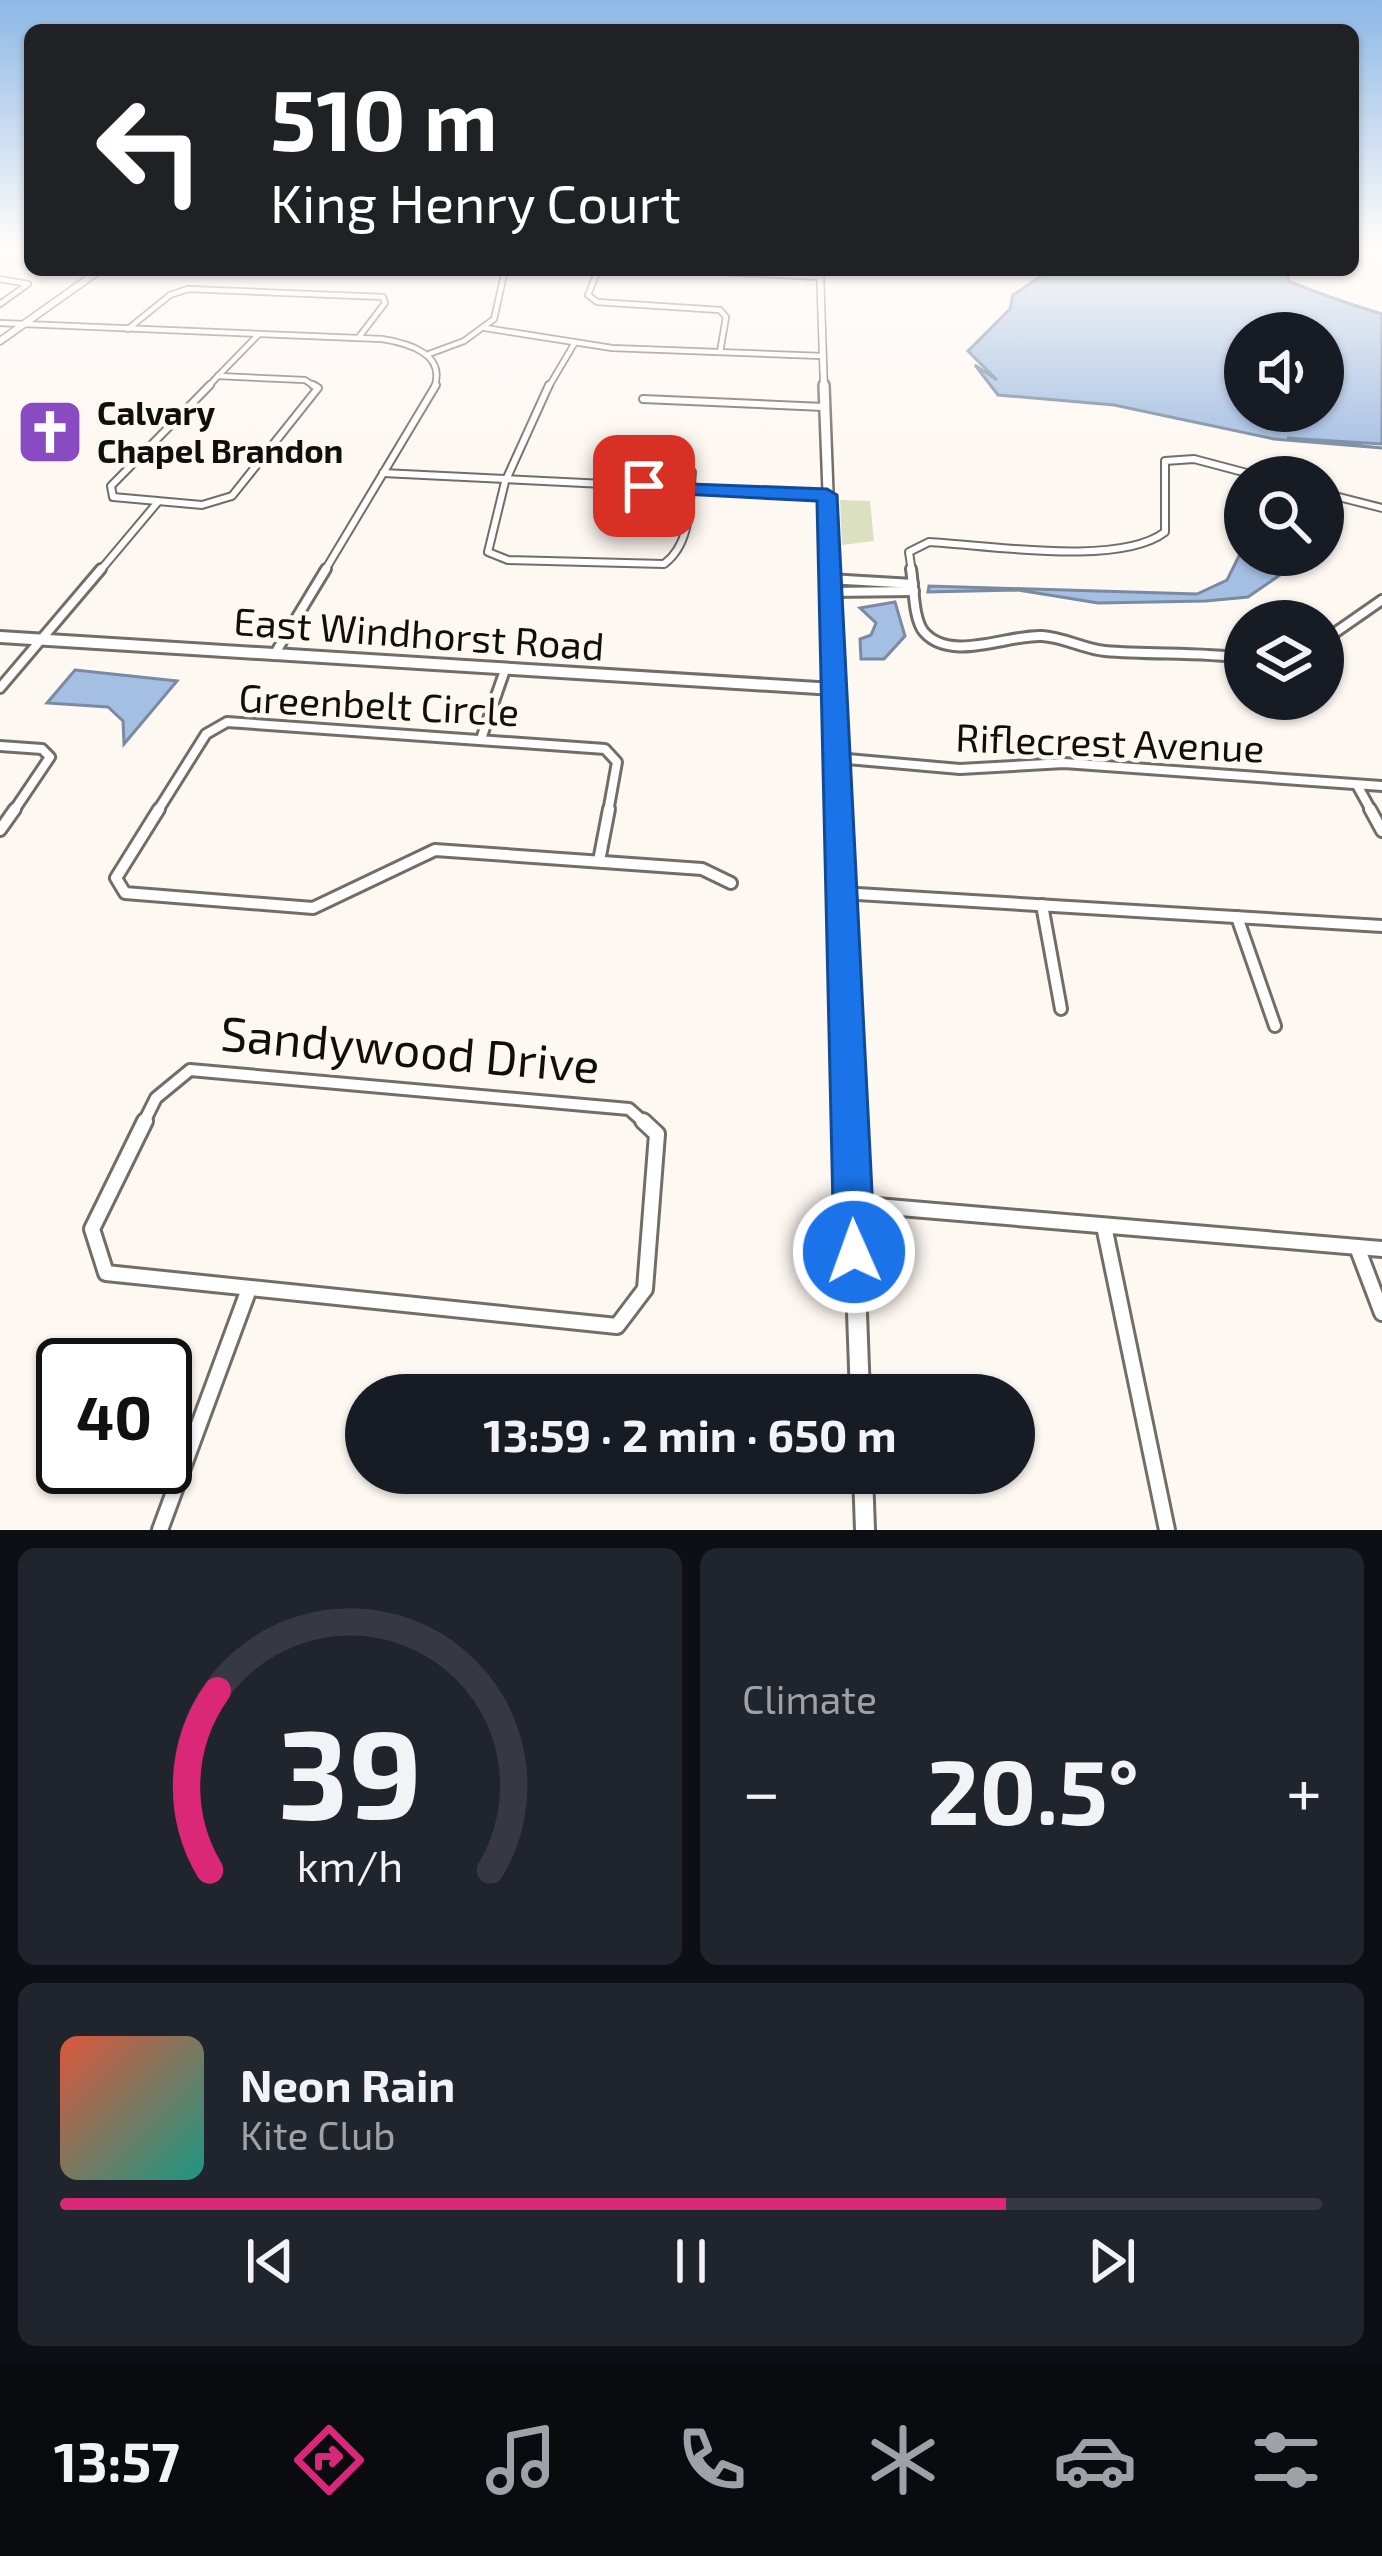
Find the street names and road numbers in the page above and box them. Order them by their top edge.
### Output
street label: East Windhorst Road [232,596,606,669]
street label: Greenbelt Circle [238,673,521,734]
street label: Riflecrest Avenue [955,713,1265,770]
street label: Sandywood Drive [218,1003,602,1093]

